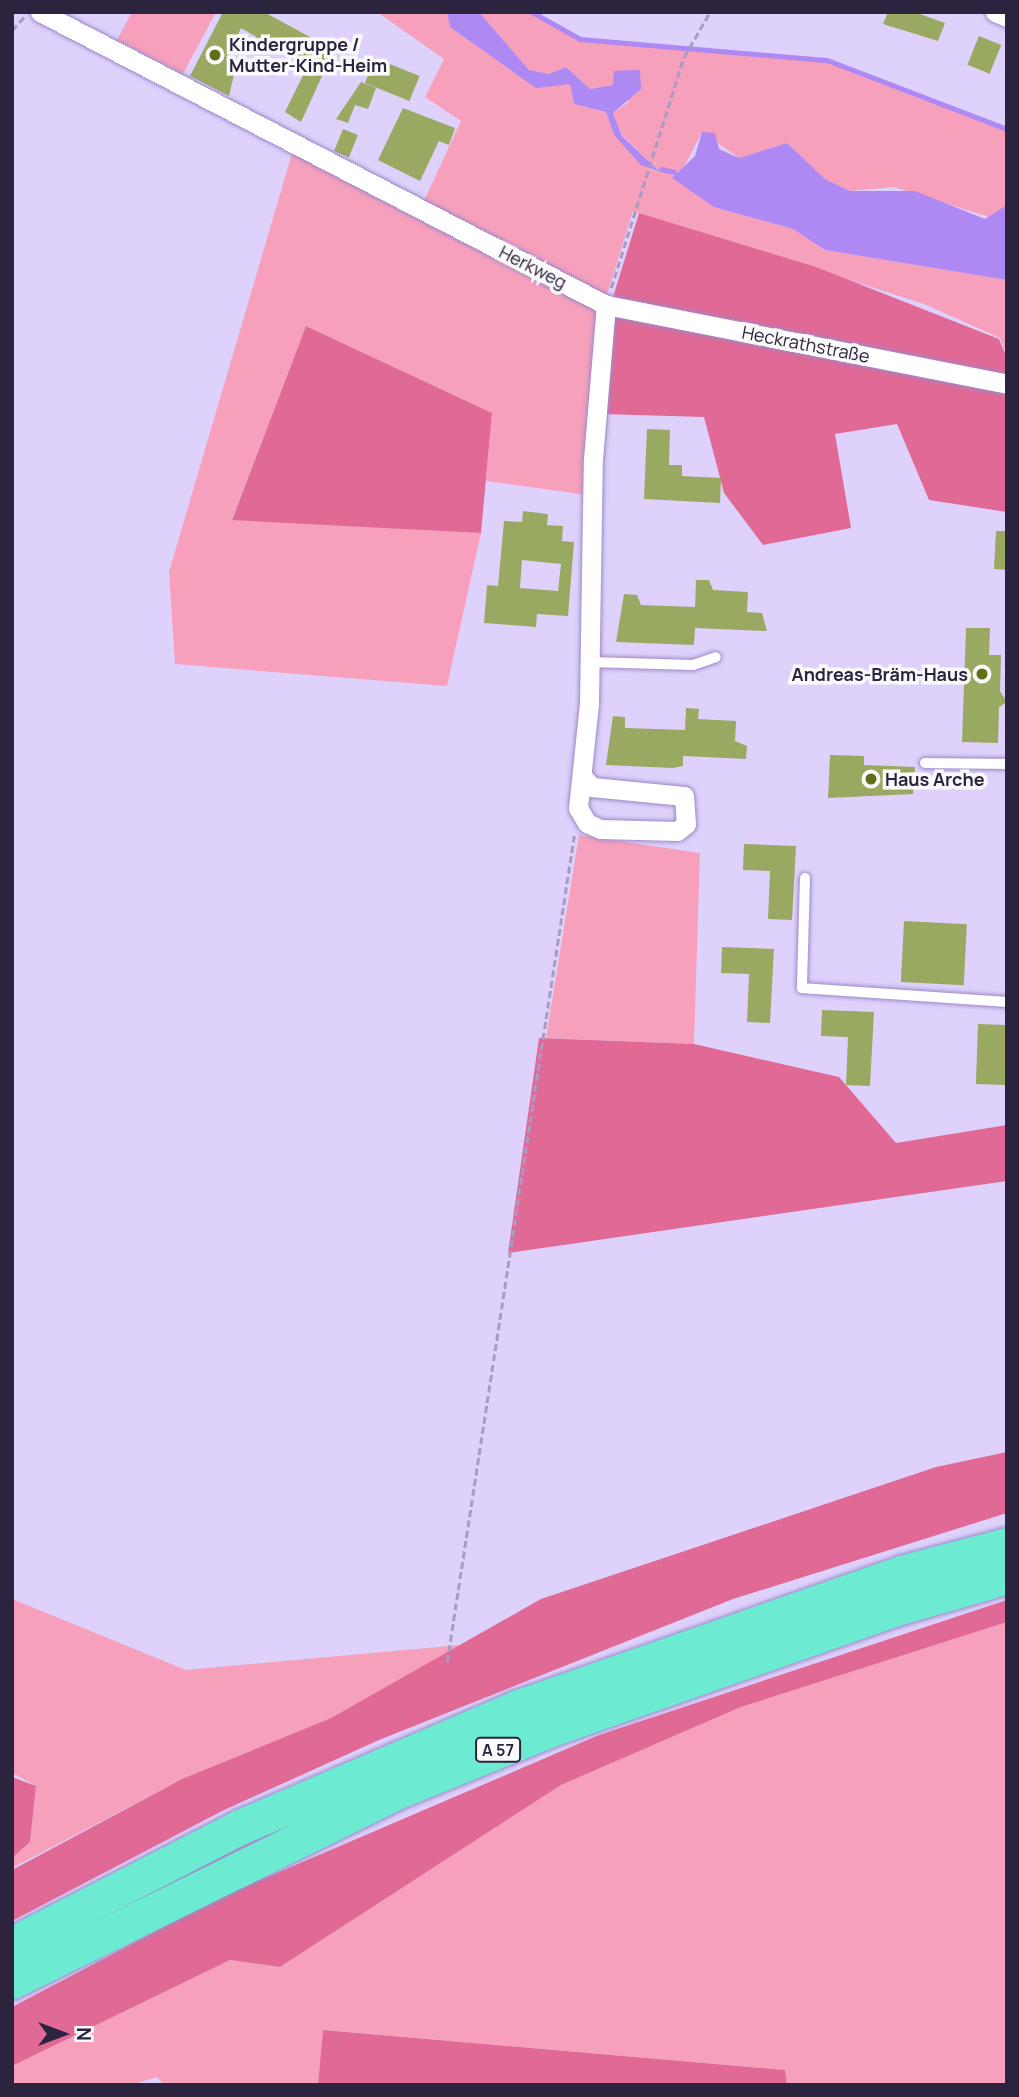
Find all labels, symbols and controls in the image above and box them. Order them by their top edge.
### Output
place label: Kindergruppe / Mutter-Kind-Heim [229,34,387,76]
marker: Kindergruppe / Mutter-Kind-Heim [207,47,223,63]
street label: Herkweg [496,241,570,293]
street label: Heckrathstraße [740,321,872,367]
place label: Andreas-Bräm-Haus [792,663,968,685]
marker: Andreas-Bräm-Haus [974,666,990,682]
place label: Haus Arche [885,768,984,790]
marker: Haus Arche [863,771,879,787]
road number: A 57 [474,1738,522,1762]
north arrow [28,1999,98,2069]
text: N [71,2027,97,2041]

